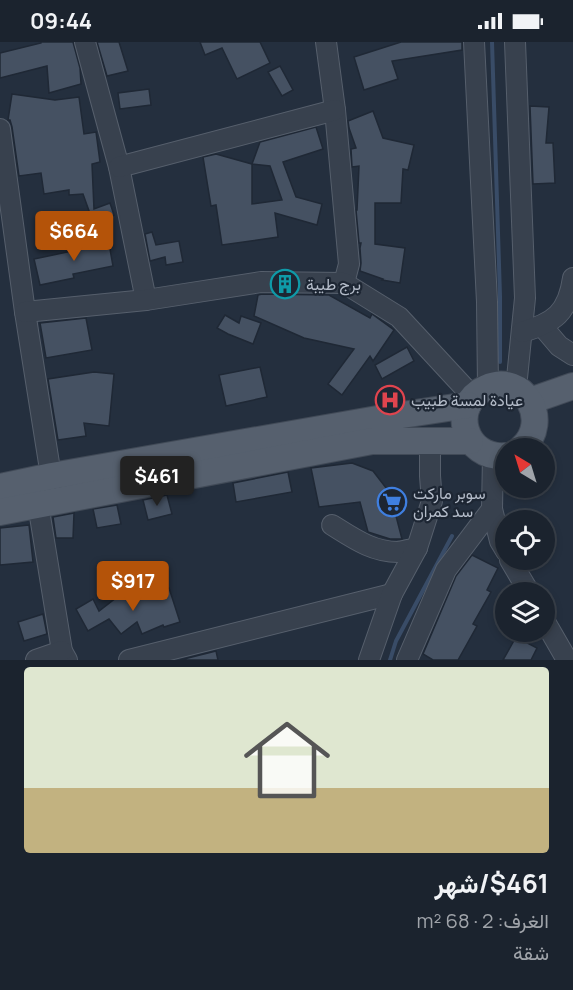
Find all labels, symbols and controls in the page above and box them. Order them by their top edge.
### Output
text: 09:44 [30,6,92,36]
pin: $664 [38,211,110,262]
text: $664 [49,217,99,244]
building icon: برج طيبة [269,268,301,300]
place label: برج طيبة [306,273,361,296]
hospital icon: عيادة لمسة طبيب [374,384,406,416]
place label: عيادة لمسة طبيب [411,389,523,411]
north arrow [495,438,555,498]
map controls [495,438,555,642]
pin: $461 [121,456,193,507]
text: $461 [134,462,180,489]
place label: سوبر ماركت سد كمران [413,482,486,522]
supermarket icon: سوبر ماركت سد كمران [376,486,408,518]
button: locate [495,510,555,570]
pin: $917 [97,561,169,612]
text: $917 [111,567,155,594]
button: layers [495,582,555,642]
icon: home [233,706,341,814]
text: $461/شهر [434,865,549,901]
text: الغرف: 2 · 68 m² [417,907,549,934]
text: شقة [513,939,549,966]

